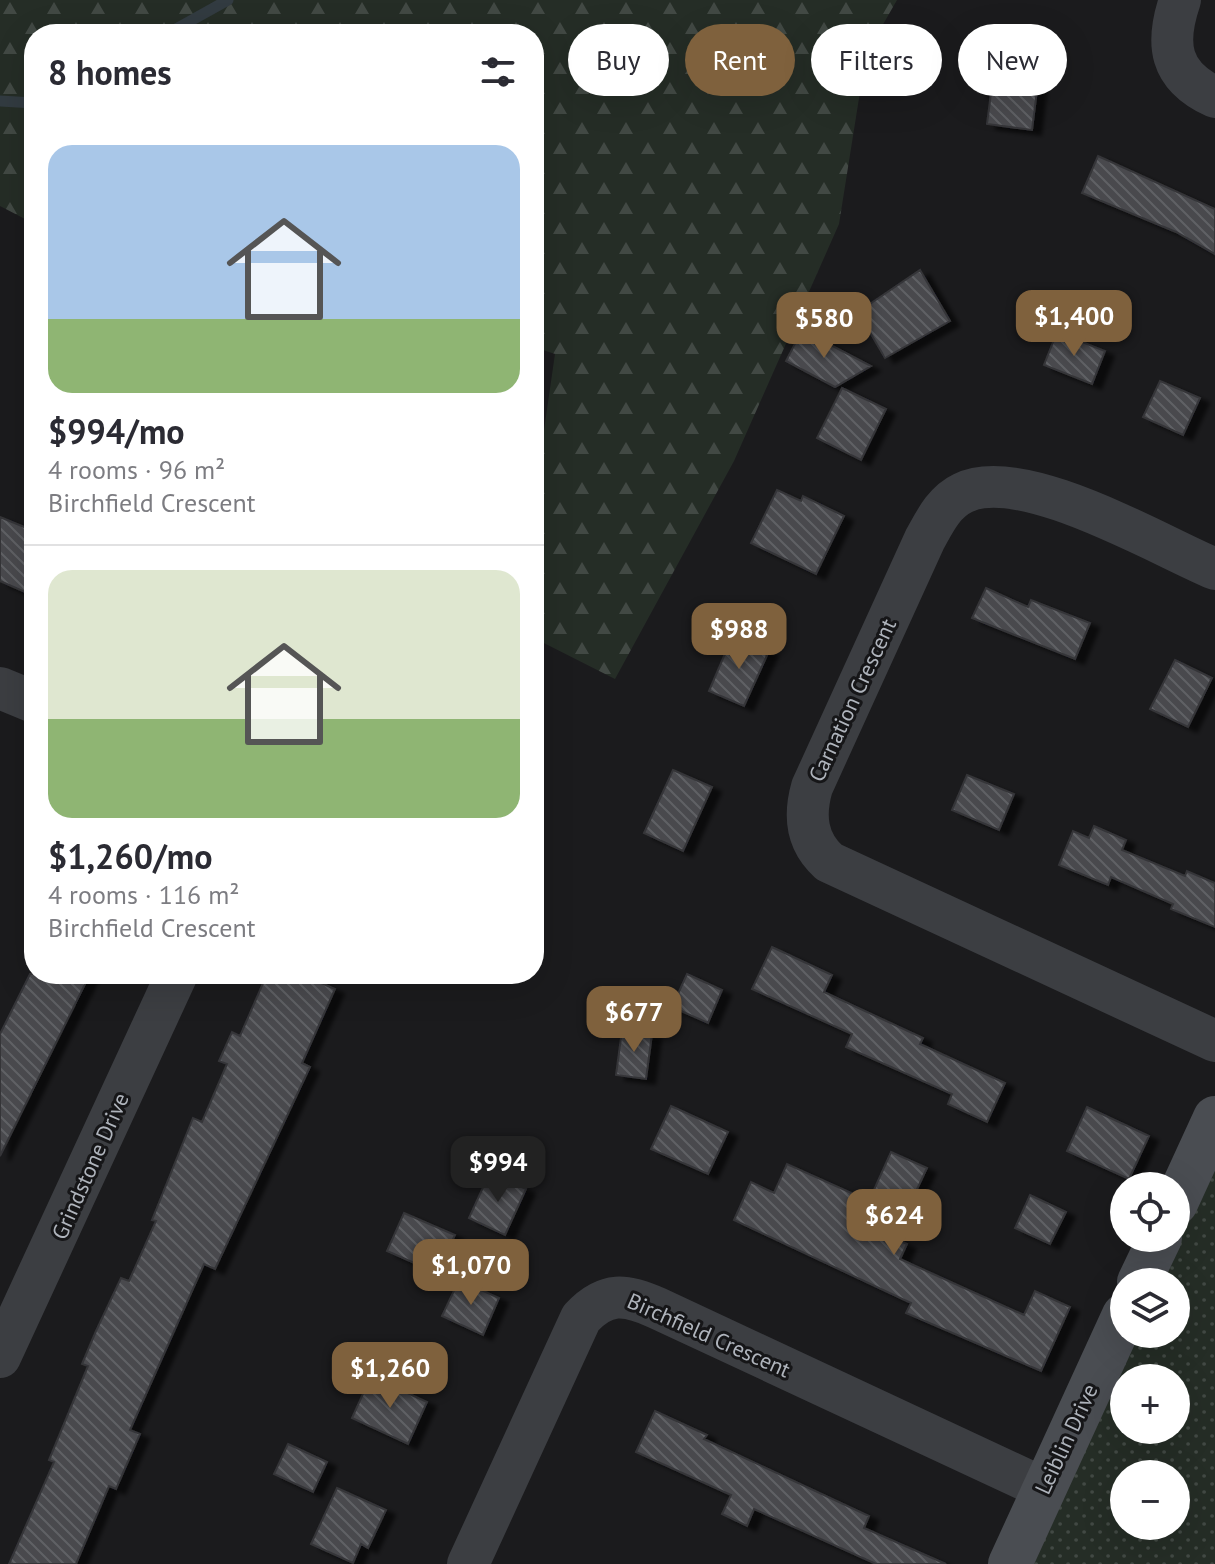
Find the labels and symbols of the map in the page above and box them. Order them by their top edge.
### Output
pin: $1,400 [1009,290,1139,358]
pin: $580 [777,292,871,360]
pin: $988 [692,603,786,671]
street label: Carnation Crescent [802,613,902,786]
pin: $677 [587,986,681,1054]
street label: Grindstone Drive [45,1088,135,1244]
pin: $994 [451,1136,545,1204]
pin: $624 [847,1189,941,1257]
pin: $1,070 [406,1239,536,1307]
street label: Birchfield Crescent [623,1287,795,1384]
pin: $1,260 [325,1342,455,1410]
street label: Leiblin Drive [1028,1379,1104,1499]

